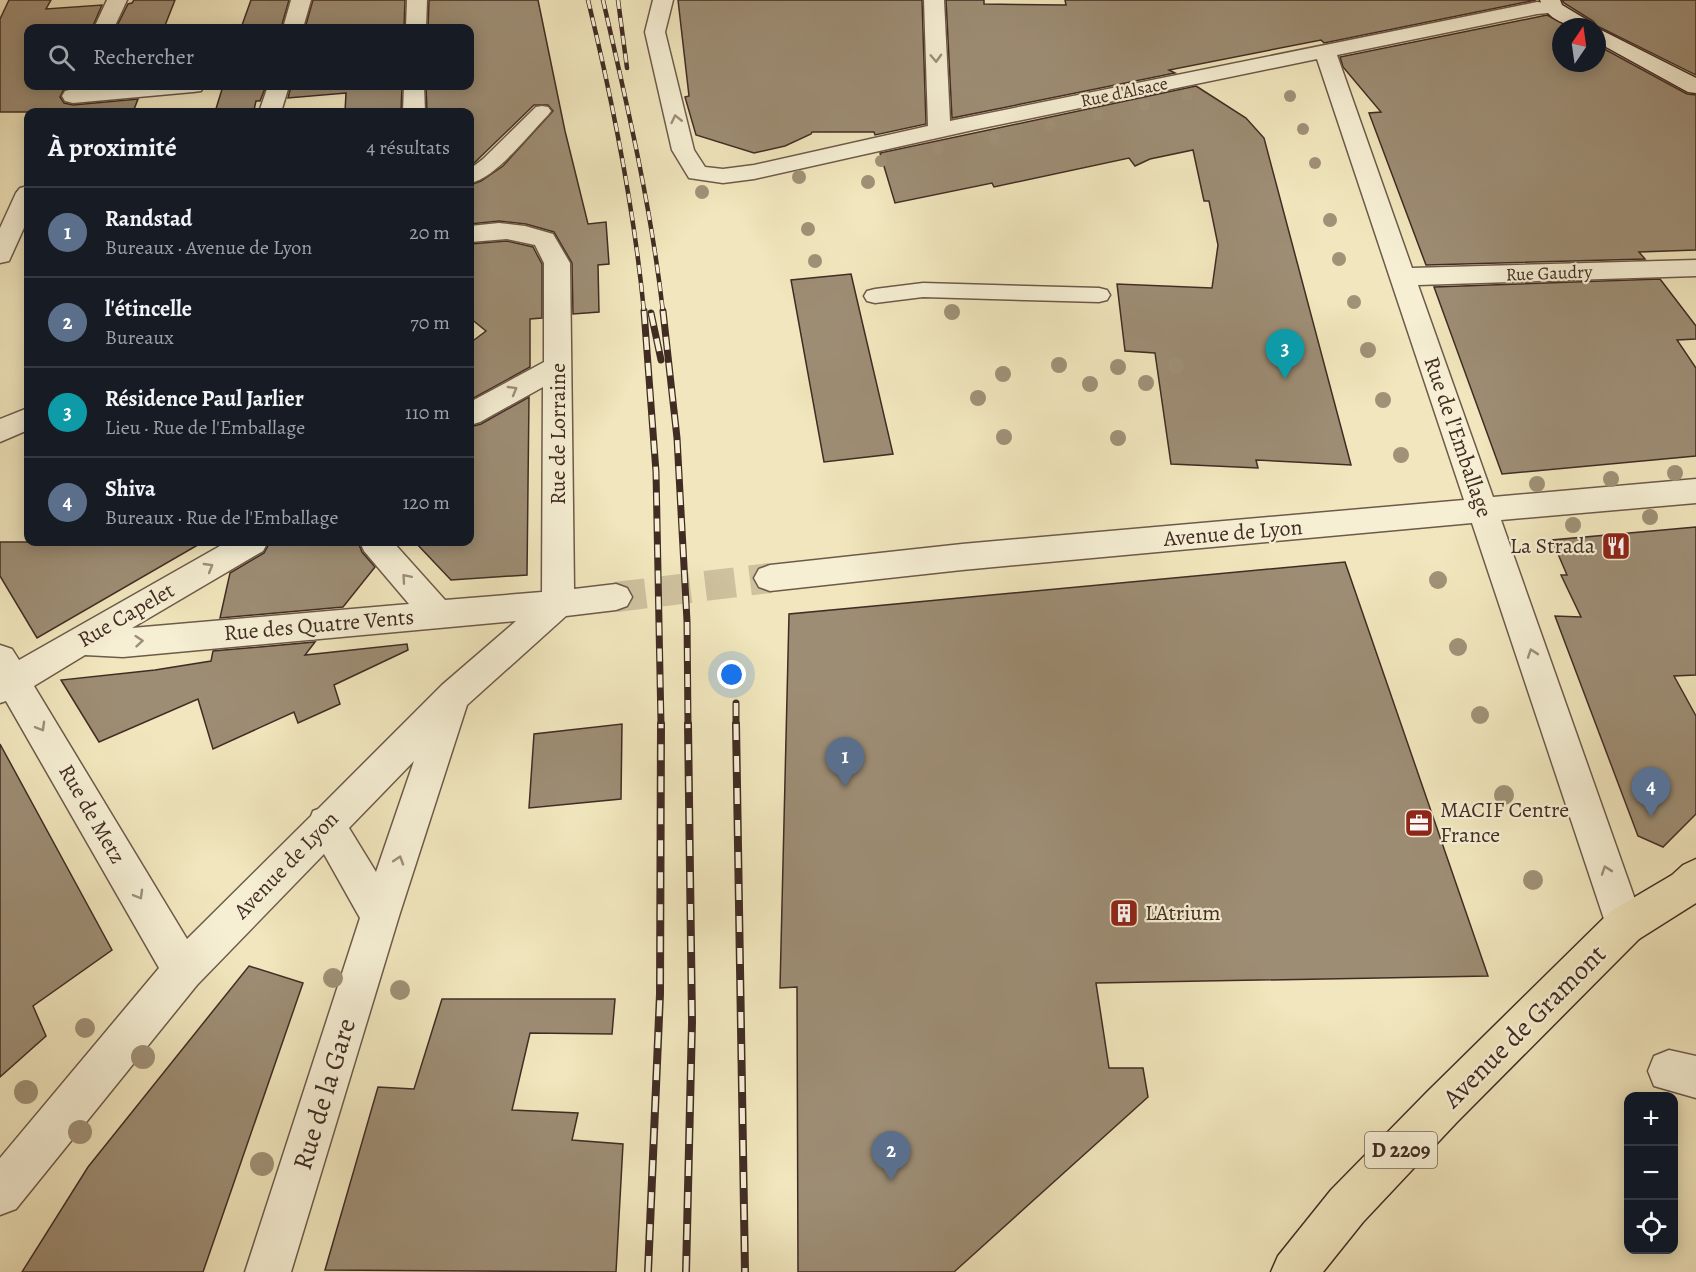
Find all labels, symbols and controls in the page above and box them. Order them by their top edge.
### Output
north arrow [1552,18,1606,72]
search box [24,24,474,90]
icon: search [45,41,78,74]
text: Rechercher [93,42,194,72]
one-way arrow [929,54,942,63]
street label: Rue d'Alsace [1078,71,1170,113]
one-way arrow [670,114,683,124]
text: À proximité [48,130,177,165]
text: 4 résultats [366,134,450,161]
text: Randstad [105,204,192,234]
text: 1 [64,219,71,246]
text: 20 m [409,219,450,246]
text: Bureaux · Avenue de Lyon [105,234,312,261]
street label: Rue Gaudry [1505,259,1594,287]
text: l'étincelle [105,294,192,324]
text: 2 [63,309,72,336]
text: 70 m [410,309,450,336]
text: Bureaux [105,324,174,351]
pin: 3 [1266,330,1304,379]
street label: Rue de l'Emballage [1416,353,1500,521]
street label: Rue de Lorraine [543,363,573,505]
text: Résidence Paul Jarlier [105,384,304,414]
one-way arrow [507,385,517,397]
text: 3 [63,399,72,426]
text: 110 m [405,399,450,426]
text: Lieu · Rue de l'Emballage [105,414,305,441]
text: Shiva [105,474,156,504]
text: 4 [63,489,72,516]
text: 120 m [402,489,450,516]
text: Bureaux · Rue de l'Emballage [105,504,339,531]
street label: Avenue de Lyon [1161,512,1304,554]
restaurant icon: La Strada [1600,530,1632,562]
place label: La Strada [1510,531,1596,561]
one-way arrow [203,562,213,574]
one-way arrow [402,574,413,585]
street label: Rue Capelet [72,575,180,655]
street label: Rue des Quatre Vents [223,602,415,648]
one-way arrow [135,635,144,648]
one-way arrow [1527,648,1539,658]
your location [717,660,746,689]
one-way arrow [34,721,45,731]
pin: 1 [826,738,864,787]
street label: Rue de Metz [51,759,133,869]
pin: 4 [1632,768,1670,817]
place label: MACIF Centre France [1440,795,1569,850]
street label: Avenue de Lyon [226,804,345,926]
office icon: MACIF Centre France [1403,807,1435,839]
one-way arrow [391,855,404,866]
one-way arrow [1600,865,1613,876]
one-way arrow [132,889,144,899]
building icon: L'Atrium [1108,897,1140,929]
place label: L'Atrium [1145,898,1221,928]
street label: Avenue de Gramont [1434,936,1614,1116]
street label: Rue de la Gare [284,1014,364,1174]
map controls [1624,1092,1678,1254]
button: + [1624,1092,1678,1146]
pin: 2 [872,1132,910,1181]
road number: D 2209 [1365,1132,1437,1168]
button: − [1624,1146,1678,1200]
button: locate [1624,1200,1678,1254]

